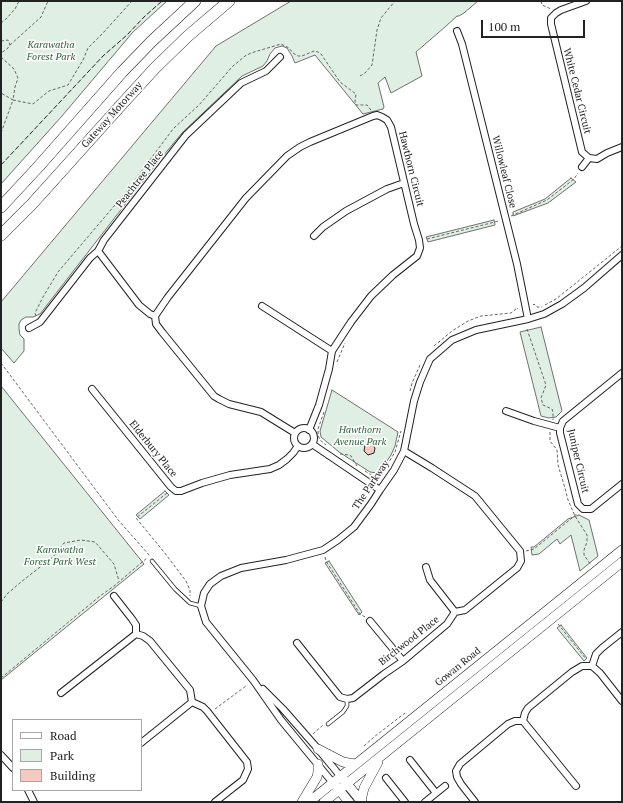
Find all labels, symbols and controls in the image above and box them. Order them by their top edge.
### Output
scale bar [483,12,587,38]
text: 100 m [488,19,520,34]
park label: Karawatha Forest Park [27,39,75,62]
street label: White Cedar Circuit [561,47,593,135]
street label: Gateway Motorway [79,79,145,151]
street label: Hawthorn Circuit [396,130,426,208]
street label: Willowleaf Close [489,134,519,210]
street label: Peachtree Place [114,148,166,210]
street label: Elderbury Place [126,418,180,480]
park label: Hawthorn Avenue Park [334,424,386,448]
street label: Juniper Circuit [565,428,591,494]
street label: The Parkway [350,458,392,512]
park label: Karawatha Forest Park West [24,544,96,568]
street label: Birchwood Place [376,614,442,668]
street label: Gowan Road [433,645,483,689]
legend [12,719,142,791]
text: Road [50,728,77,743]
text: Park [50,748,74,763]
text: Building [50,768,95,783]

